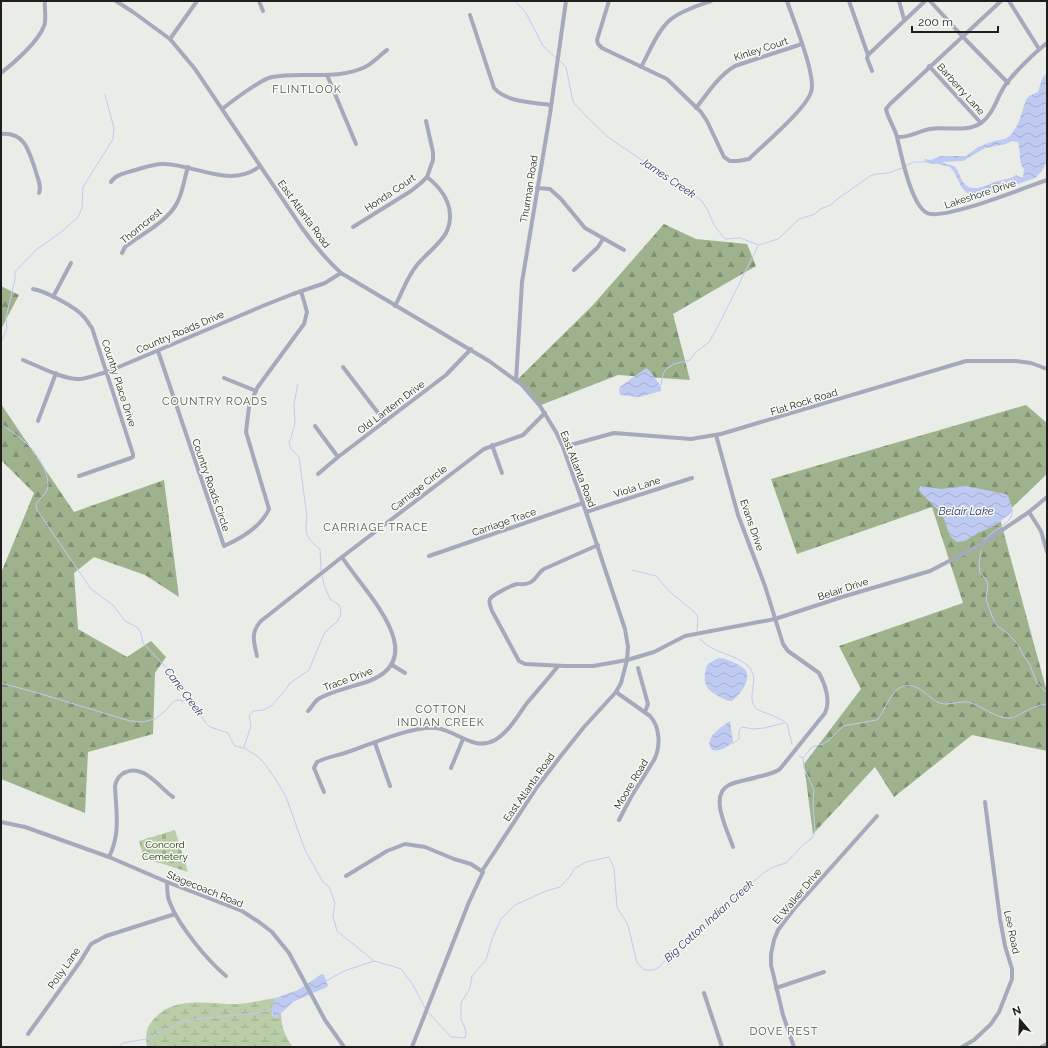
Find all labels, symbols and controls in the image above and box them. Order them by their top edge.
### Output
scale bar [912,8,998,34]
text: 200 m [918,15,953,29]
street label: Kinley Court [733,35,790,63]
street label: Barberry Lane [935,61,987,117]
district label: FLINTLOOK [272,83,342,96]
street label: Thurman Road [518,154,540,224]
water label: James Creek [637,154,698,201]
street label: Honda Court [363,172,418,214]
street label: Lakeshore Drive [943,177,1017,211]
street label: East Atlanta Road [276,178,332,250]
street label: Thorncrest [118,206,164,246]
street label: Country Roads Drive [134,308,226,355]
street label: Country Place Drive [100,338,138,428]
street label: Old Lantern Drive [355,378,427,436]
street label: Flat Rock Road [769,387,839,417]
district label: COUNTRY ROADS [162,395,268,408]
street label: East Atlanta Road [558,429,598,509]
street label: Country Roads Circle [190,437,232,533]
street label: Carriage Circle [389,463,449,513]
street label: Viola Lane [612,474,662,500]
street label: Evans Drive [738,498,766,552]
water label: Belair Lake [938,505,994,518]
street label: Carriage Trace [471,506,537,538]
district label: CARRIAGE TRACE [323,521,429,534]
street label: Belair Drive [816,576,870,602]
water label: Cane Creek [162,665,206,719]
street label: Trace Drive [322,665,374,693]
district label: COTTON INDIAN CREEK [397,703,485,729]
street label: East Atlanta Road [501,751,557,823]
street label: Moore Road [612,757,650,811]
park label: Concord Cemetery [142,839,188,862]
street label: El Walker Drive [770,866,824,926]
street label: Stagecoach Road [165,869,245,909]
water label: Big Cotton Indian Creek [662,877,757,965]
street label: Lee Road [1002,909,1022,955]
street label: Polly Lane [46,945,82,991]
north arrow [1000,1000,1040,1040]
text: N [1011,1004,1023,1019]
district label: DOVE REST [749,1025,819,1038]

